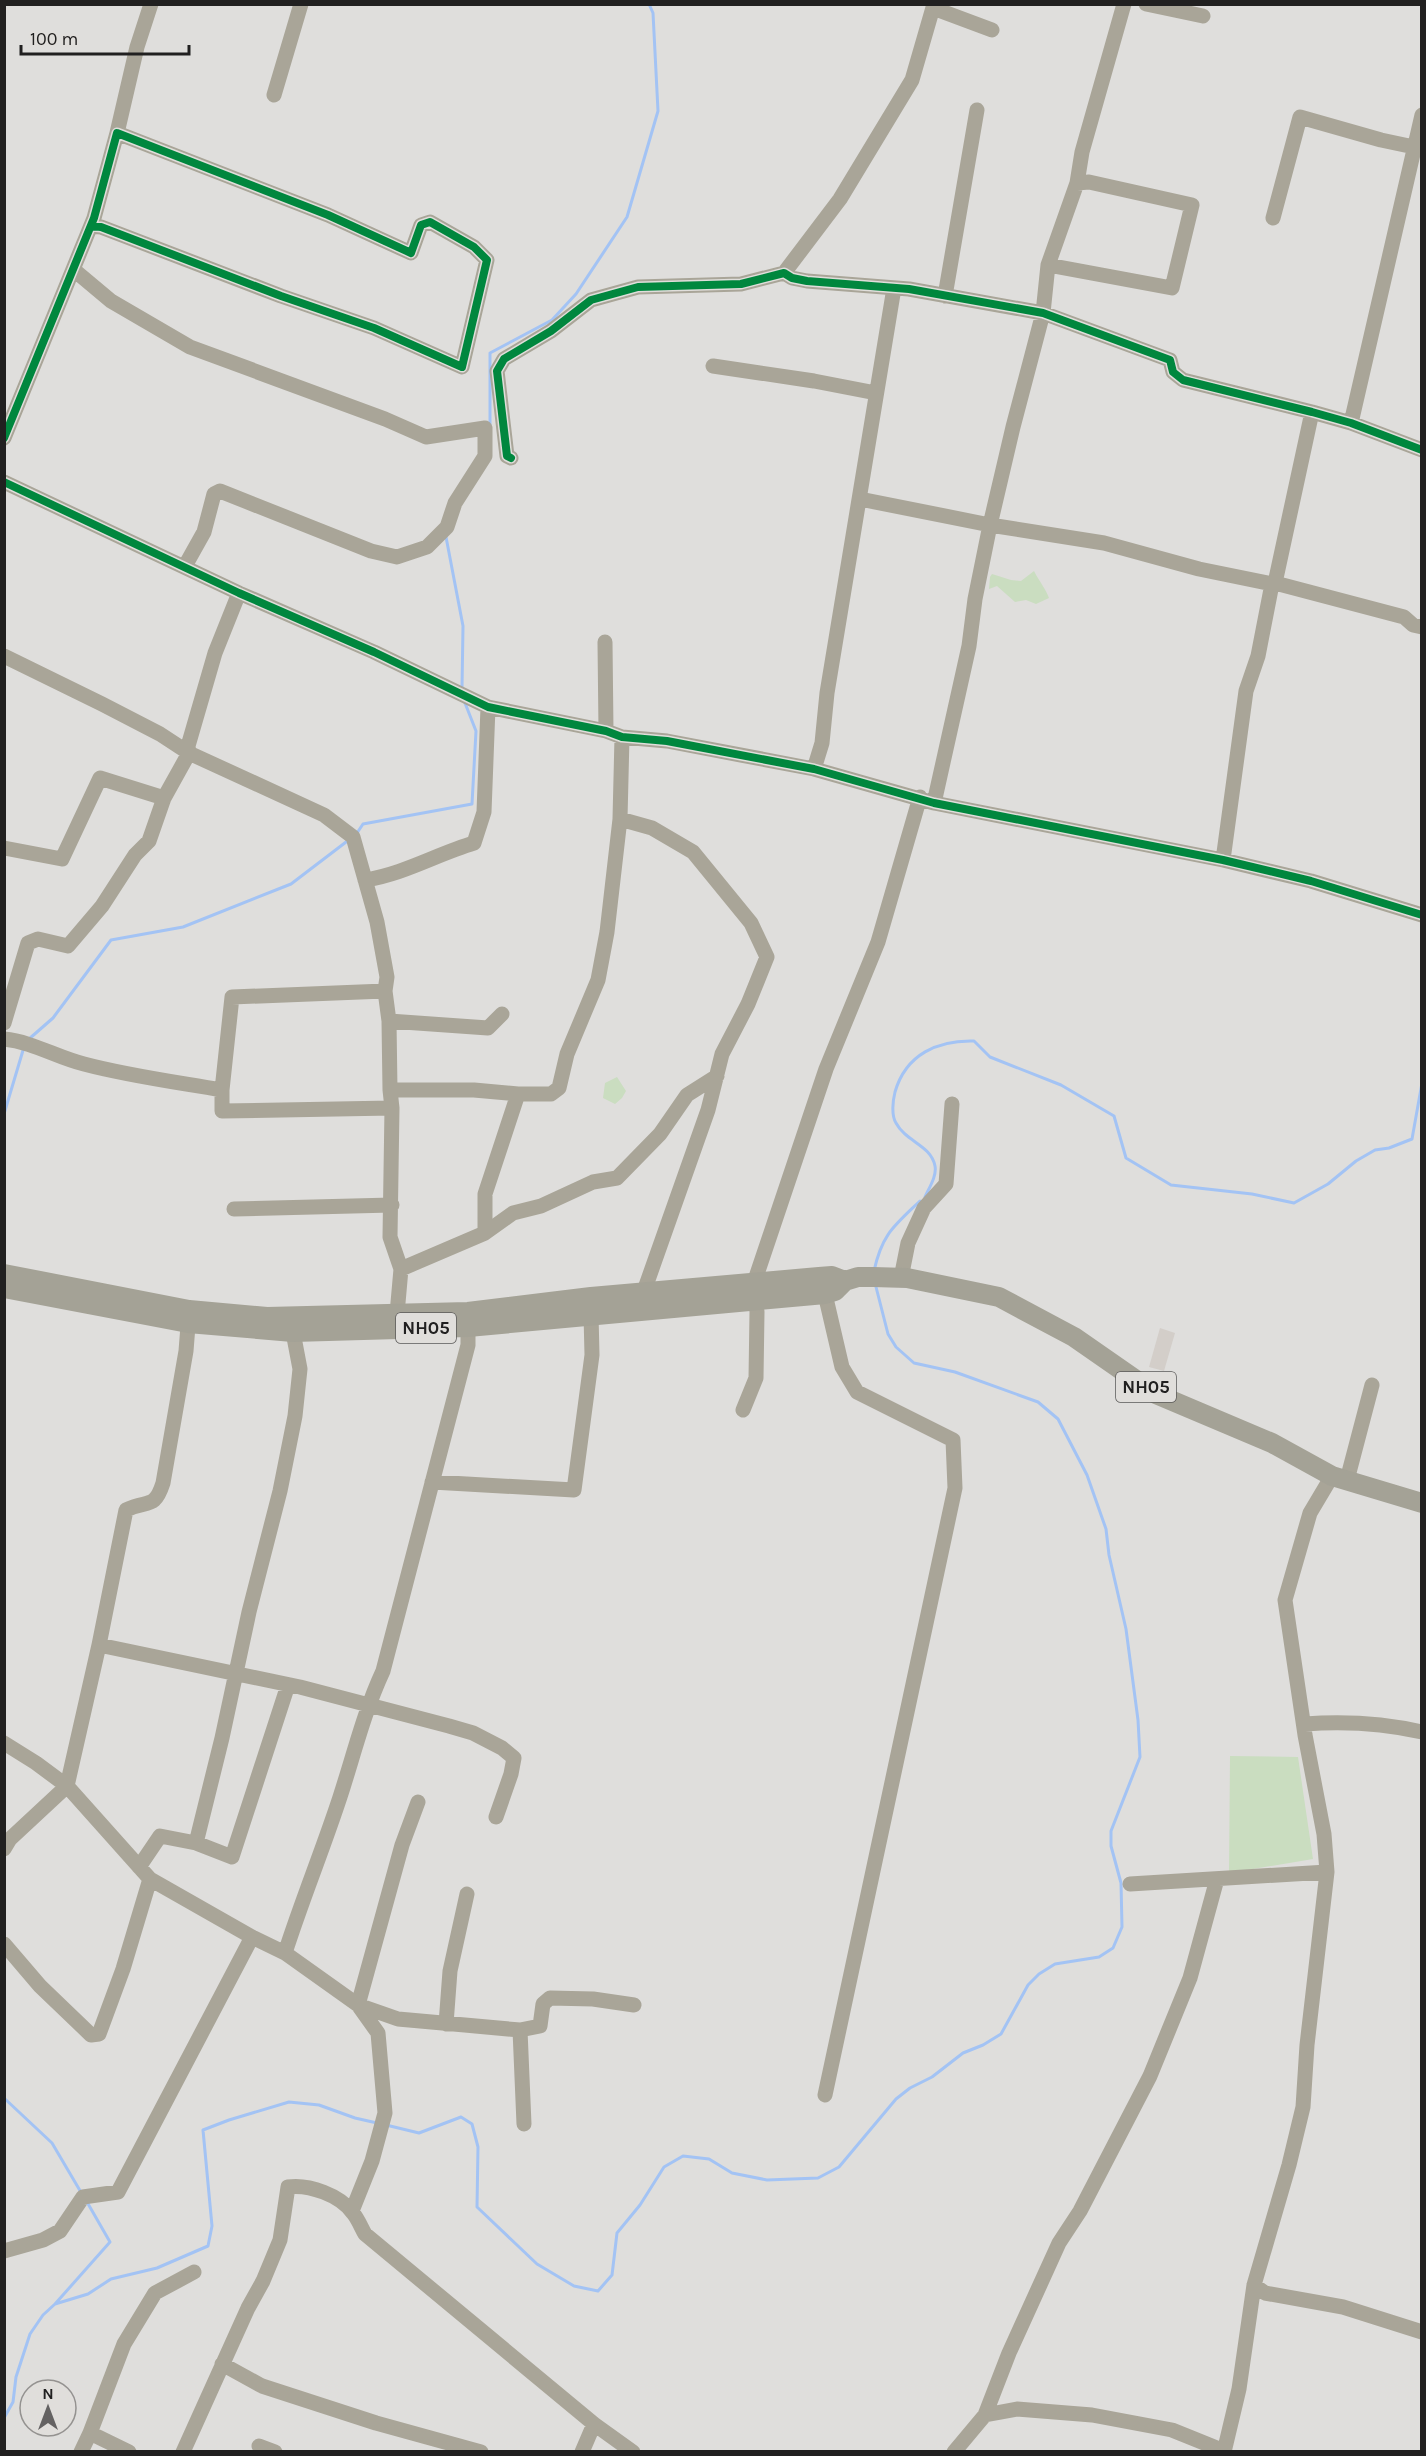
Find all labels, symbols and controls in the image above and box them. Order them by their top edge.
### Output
scale bar [21,18,189,56]
text: 100 m [30,28,78,50]
road number: NH05 [396,1313,456,1343]
road number: NH05 [1116,1372,1176,1402]
north arrow [18,2378,78,2438]
text: N [42,2384,54,2403]

